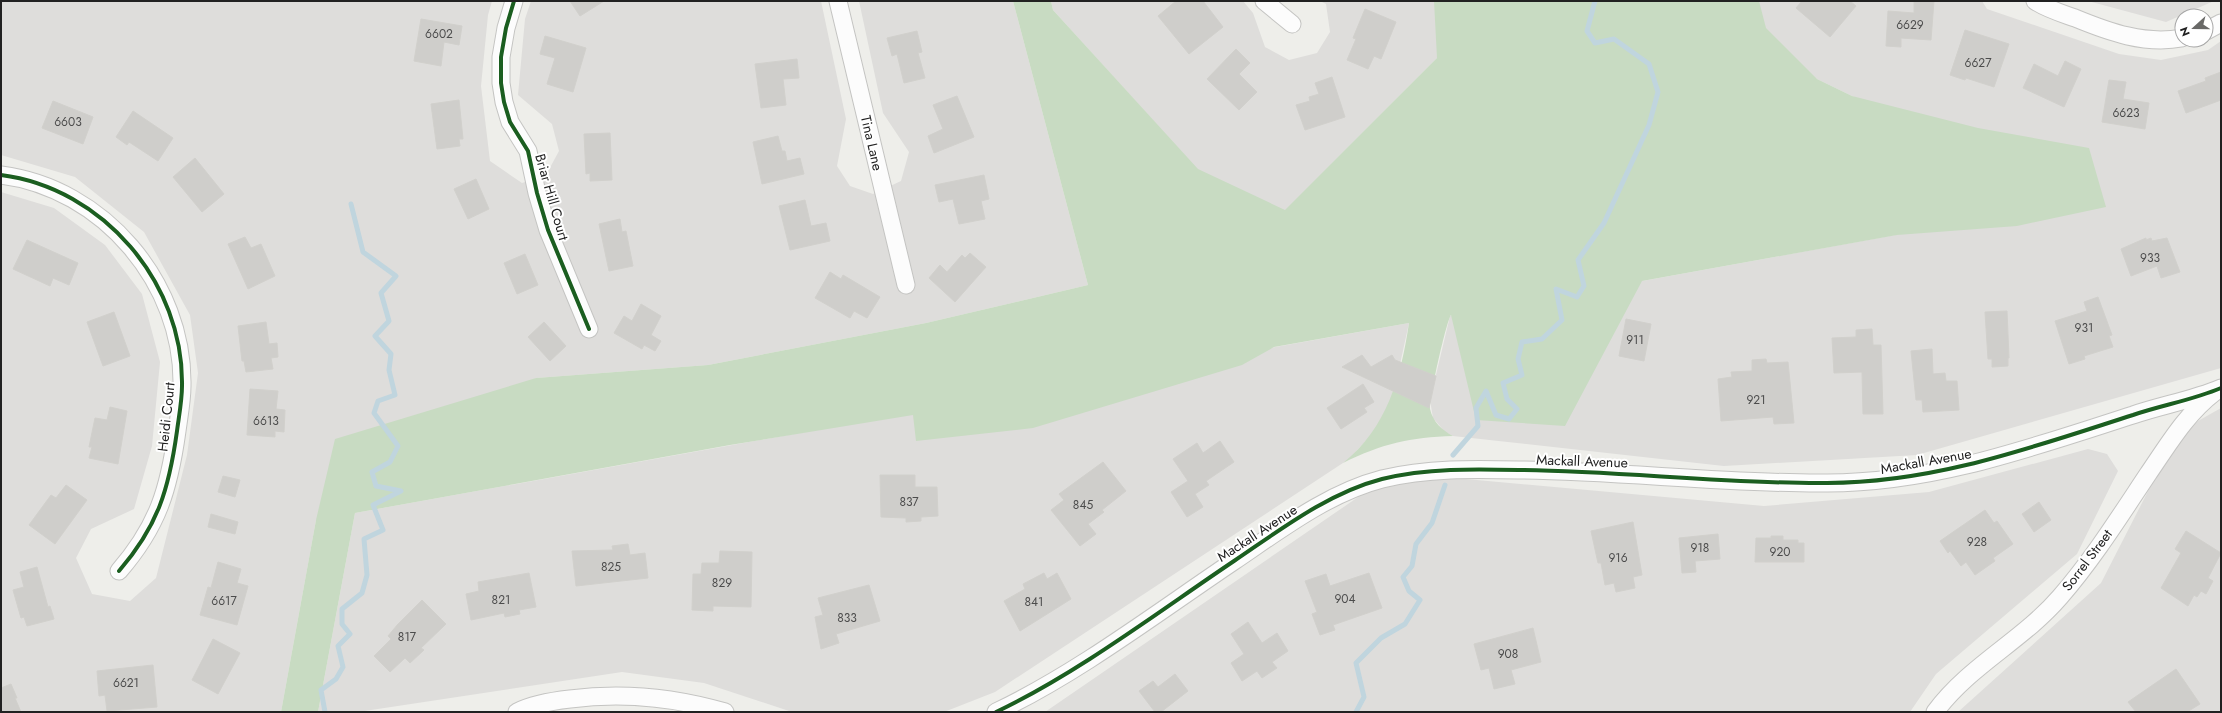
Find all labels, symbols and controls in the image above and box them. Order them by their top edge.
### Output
north arrow [2174,8,2214,48]
house number: 6629 [1896,16,1924,34]
house number: 6602 [425,25,453,43]
text: N [2176,25,2194,39]
house number: 6627 [1965,54,1992,72]
house number: 6623 [2112,104,2140,122]
house number: 6603 [54,113,82,131]
street label: Tina Lane [856,113,888,173]
street label: Briar Hill Court [530,151,574,243]
house number: 933 [2140,249,2160,267]
house number: 931 [2075,319,2093,337]
house number: 911 [1626,331,1644,349]
street label: Heidi Court [152,381,180,453]
house number: 921 [1746,391,1766,409]
house number: 6613 [253,412,279,430]
street label: Mackall Avenue [1879,443,1973,479]
street label: Mackall Avenue [1536,449,1628,473]
house number: 837 [899,493,919,511]
house number: 845 [1073,496,1093,514]
street label: Mackall Avenue [1213,500,1301,566]
street label: Sorrel Street [2057,524,2117,595]
house number: 928 [1967,533,1987,551]
house number: 918 [1691,539,1709,557]
house number: 920 [1770,543,1790,561]
house number: 916 [1608,549,1628,567]
house number: 825 [601,558,621,576]
house number: 829 [712,574,732,592]
house number: 904 [1334,590,1356,608]
house number: 821 [492,591,510,609]
house number: 6617 [211,592,237,610]
house number: 841 [1025,593,1043,611]
house number: 833 [837,609,857,627]
house number: 817 [398,628,417,646]
house number: 908 [1498,645,1518,663]
house number: 6621 [113,674,139,692]

